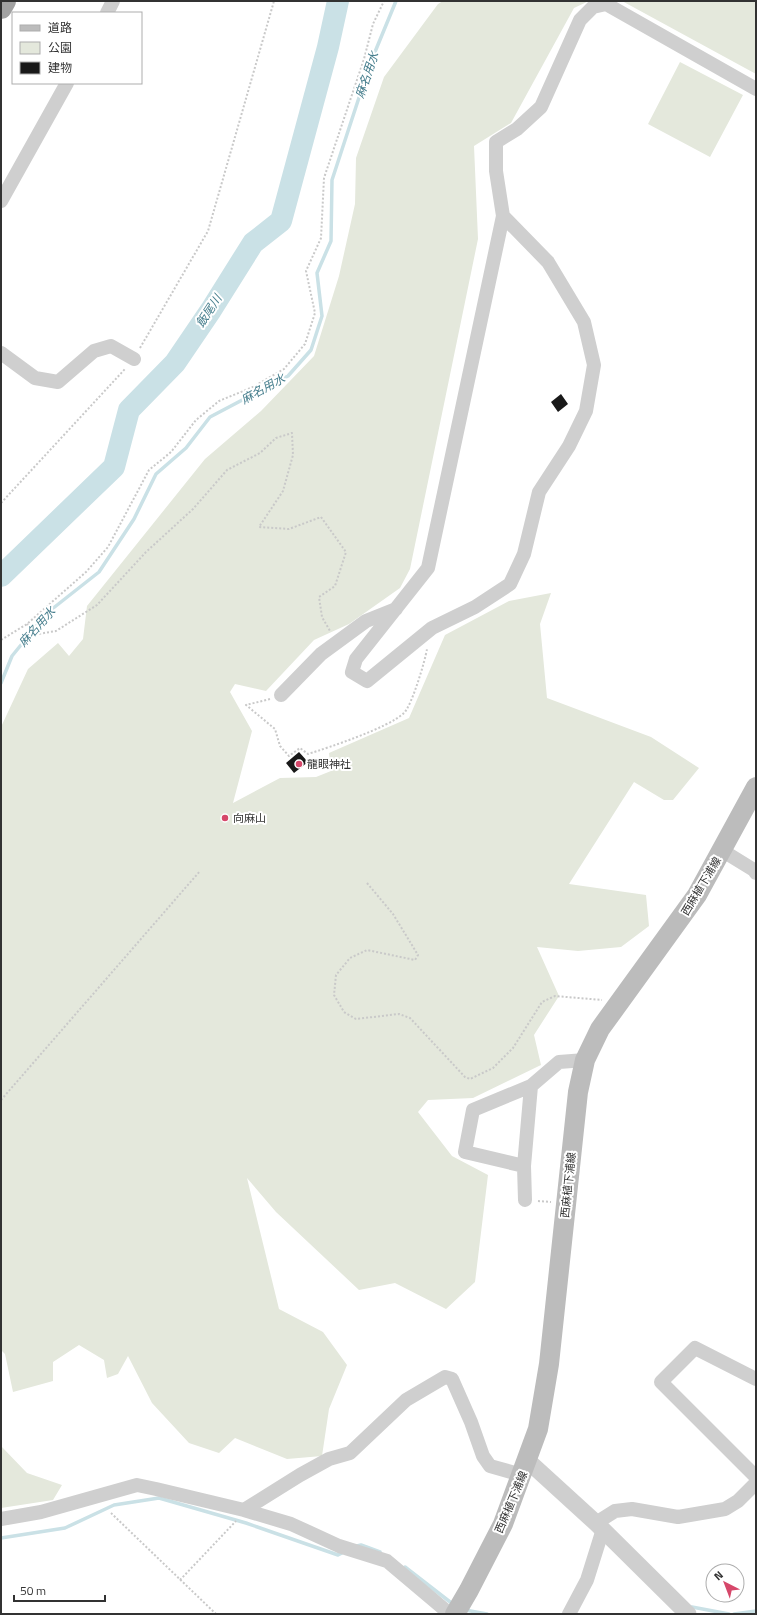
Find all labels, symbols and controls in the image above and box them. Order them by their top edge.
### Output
legend [12,12,142,84]
text: 道路 [48,18,72,37]
text: 公園 [48,38,72,57]
water label: 麻名用水 [350,47,384,101]
text: 建物 [48,58,72,77]
water label: 飯尾川 [191,289,227,331]
water label: 麻名用水 [237,368,290,409]
water label: 麻名用水 [14,601,61,651]
place label: 龍眼神社 [307,756,351,772]
marker: 龍眼神社 [294,759,304,769]
place label: 向麻山 [233,810,266,826]
marker: 向麻山 [220,813,230,823]
street label: 西麻植下浦線 [677,854,725,918]
street label: 西麻植下浦線 [557,1151,579,1219]
street label: 西麻植下浦線 [491,1468,531,1536]
north arrow [705,1563,745,1603]
text: N [710,1567,726,1584]
scale bar [14,1577,105,1603]
text: 50 m [20,1581,46,1600]

